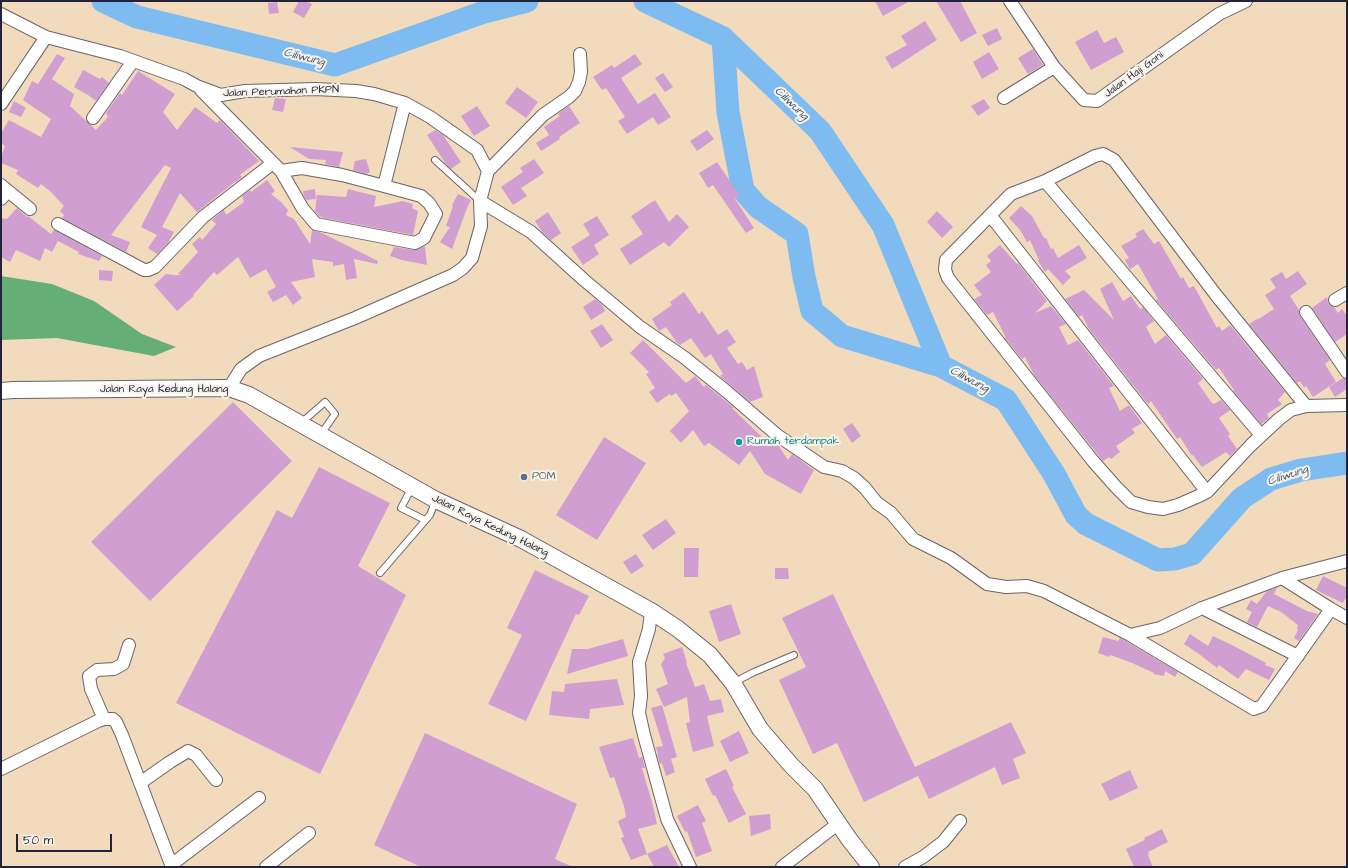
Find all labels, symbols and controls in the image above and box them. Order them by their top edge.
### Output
water label: Ciliwung [282,46,326,70]
street label: Jalan Haji Goni [1102,49,1166,101]
street label: Jalan Perumahan PKPN [223,83,339,101]
water label: Ciliwung [771,84,811,124]
water label: Ciliwung [947,364,991,396]
street label: Jalan Raya Kedung Halang [100,383,228,397]
place label: Rumah terdampak [747,435,839,449]
marker: Rumah terdampak [734,437,744,447]
water label: Ciliwung [1266,463,1310,489]
place label: POM [532,470,555,484]
marker: POM [519,472,529,482]
street label: Jalan Raya Kedung Halang [429,492,551,560]
scale bar [18,826,114,852]
text: 50 m [23,832,53,849]

